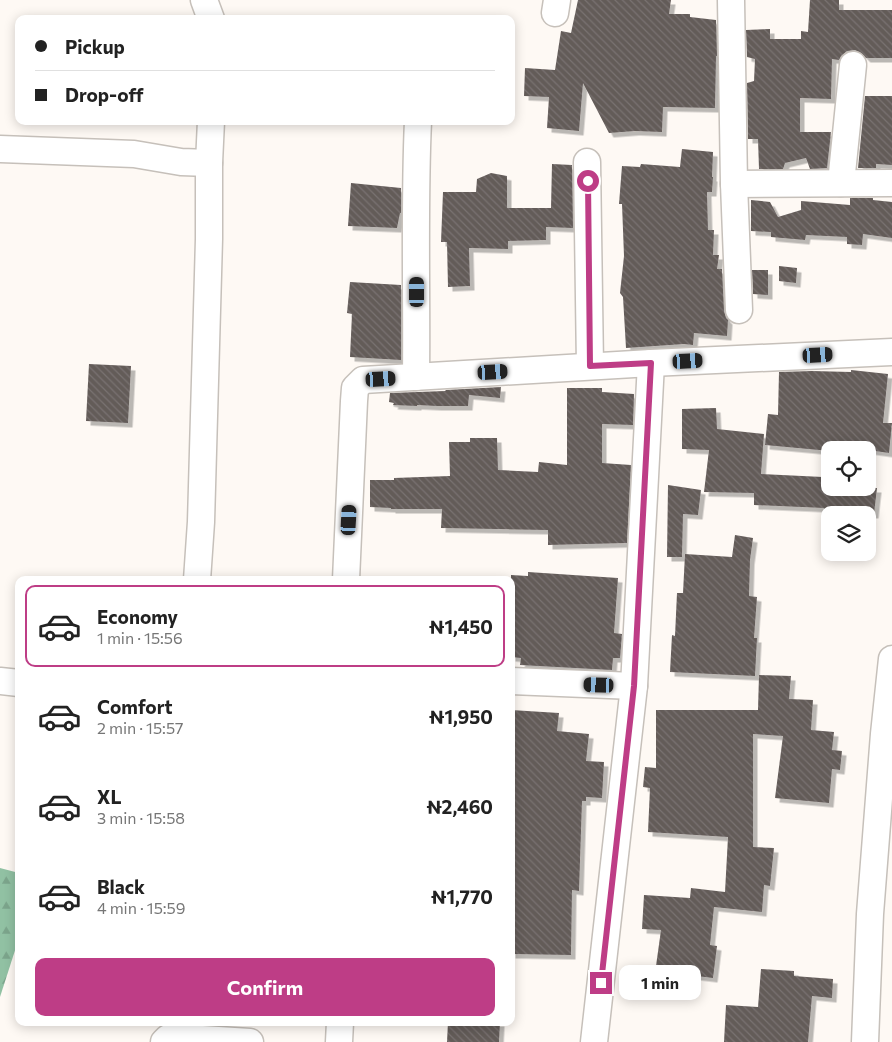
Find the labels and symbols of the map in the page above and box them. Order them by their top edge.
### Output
route start [577,170,599,192]
car [409,277,424,307]
car [802,347,833,363]
car [672,353,703,369]
car [477,364,508,380]
car [365,371,396,387]
car [340,505,357,535]
car [583,677,614,693]
callout: 1 min [618,966,701,1000]
route end [590,972,612,994]

